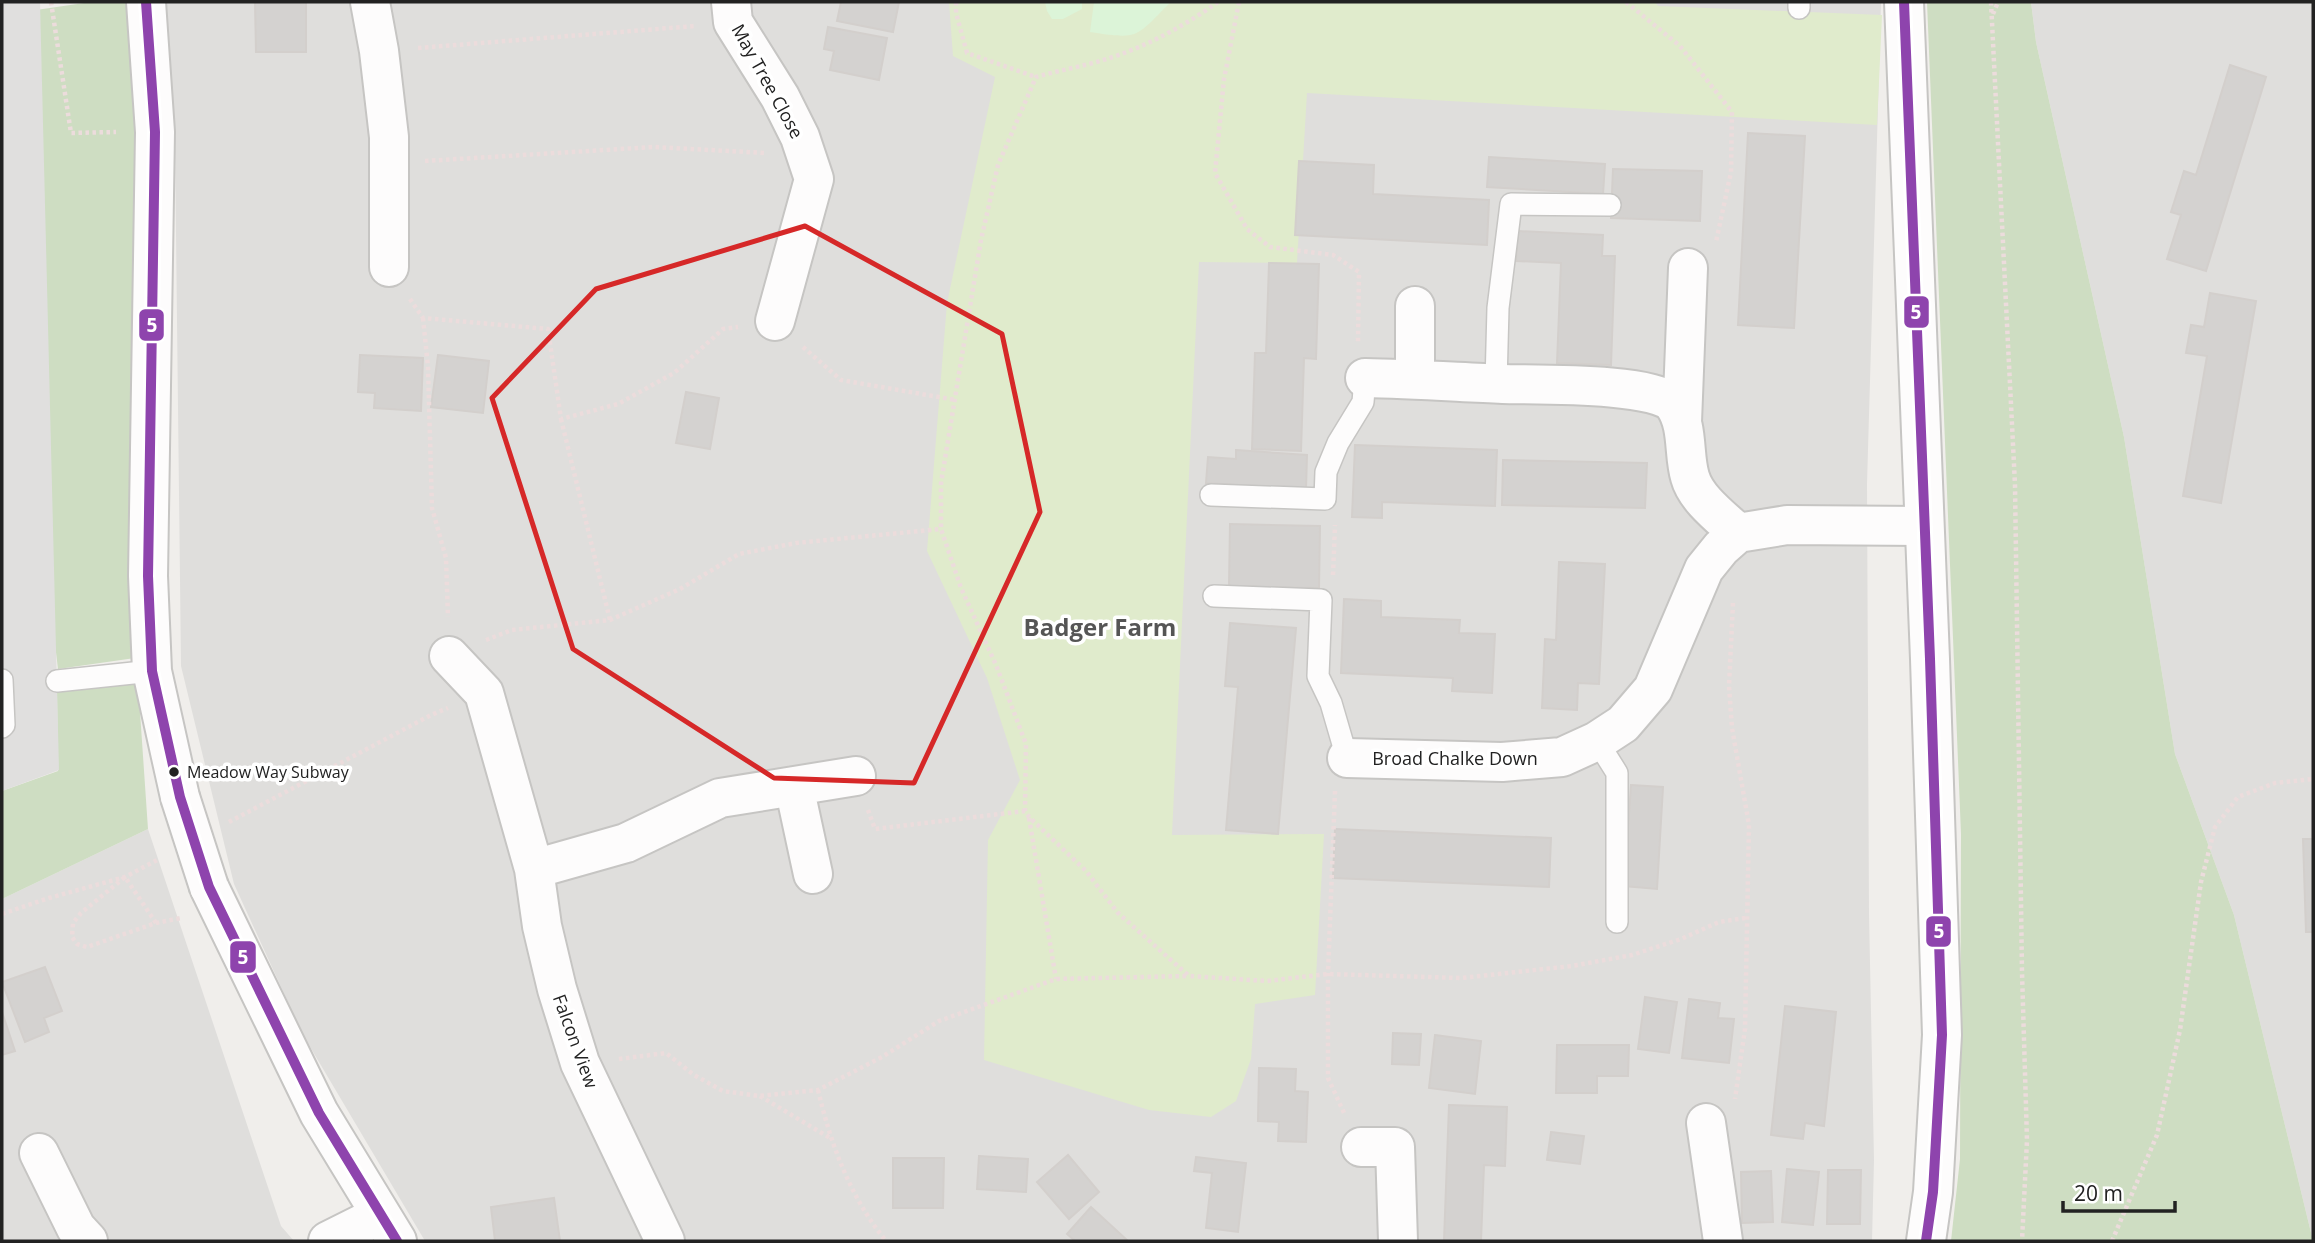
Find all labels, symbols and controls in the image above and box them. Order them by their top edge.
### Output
street label: May Tree Close [727,19,809,143]
line badge: 5 [1903,295,1930,329]
text: 5 [1911,299,1921,325]
line badge: 5 [138,308,165,342]
text: 5 [147,312,157,338]
district label: Badger Farm [1024,610,1176,643]
street label: Broad Chalke Down [1372,746,1538,770]
place label: Meadow Way Subway [187,761,350,783]
marker: Meadow Way Subway [167,765,181,779]
line badge: 5 [1925,915,1952,948]
text: 5 [1934,918,1944,944]
line badge: 5 [229,940,257,974]
text: 5 [238,944,248,970]
street label: Falcon View [548,991,604,1091]
scale bar [2063,1170,2175,1214]
text: 20 m [2074,1179,2123,1207]

